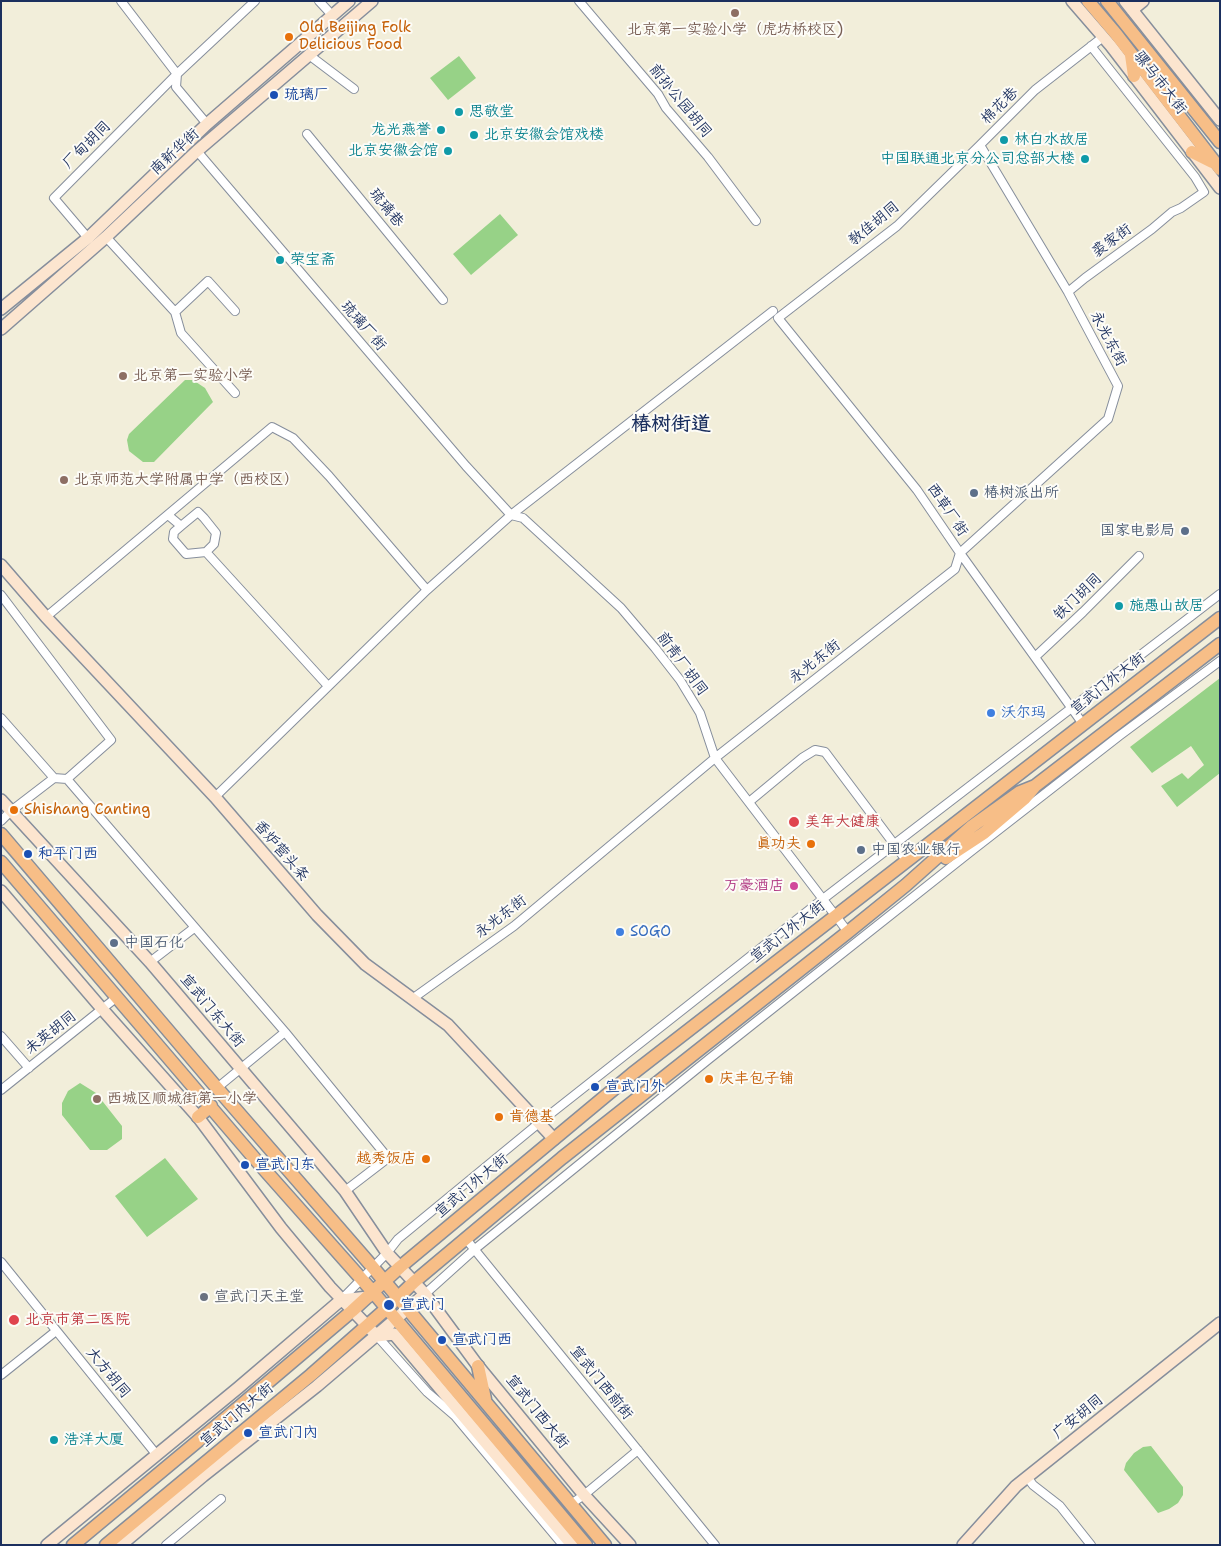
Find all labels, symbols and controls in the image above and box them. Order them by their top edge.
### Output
marker: 北京第一实验小学（虎坊桥校区) [729,7,741,19]
place label: Old Beijing Folk Delicious Food [299,19,411,54]
place label: 北京第一实验小学（虎坊桥校区) [627,21,843,39]
marker: Old Beijing Folk Delicious Food [283,31,295,43]
street label: 骡马市大街 [1130,48,1190,118]
street label: 前孙公园胡同 [645,60,715,142]
street label: 棉花巷 [978,84,1022,128]
place label: 琉璃厂 [284,86,329,104]
marker: 琉璃厂 [268,89,280,101]
place label: 思敬堂 [469,103,514,121]
marker: 思敬堂 [453,106,465,118]
street label: 厂甸胡同 [59,117,115,173]
place label: 龙光燕誉 [371,121,431,139]
marker: 龙光燕誉 [435,124,447,136]
street label: 南新华街 [147,125,203,179]
place label: 北京安徽会馆戏楼 [484,126,604,144]
marker: 北京安徽会馆戏楼 [468,129,480,141]
place label: 林白水故居 [1014,131,1089,149]
marker: 林白水故居 [998,134,1010,146]
place label: 北京安徽会馆 [348,142,438,160]
marker: 北京安徽会馆 [442,145,454,157]
place label: 中国联通北京分公司总部大楼 [880,150,1075,168]
marker: 中国联通北京分公司总部大楼 [1079,153,1091,165]
street label: 琉璃巷 [365,185,407,231]
street label: 教佳胡同 [845,198,903,250]
street label: 裘家街 [1089,220,1135,262]
place label: 荣宝斋 [290,251,335,269]
marker: 荣宝斋 [274,254,286,266]
street label: 琉璃厂街 [337,297,389,355]
street label: 永光东街 [1086,308,1130,370]
place label: 北京第一实验小学 [133,367,253,385]
marker: 北京第一实验小学 [117,370,129,382]
district label: 椿树街道 [631,413,711,437]
place label: 北京师范大学附属中学（西校区） [74,471,299,489]
marker: 北京师范大学附属中学（西校区） [58,474,70,486]
street label: 西草厂街 [923,480,971,540]
place label: 椿树派出所 [984,484,1059,502]
marker: 椿树派出所 [968,487,980,499]
place label: 国家电影局 [1100,522,1175,540]
marker: 国家电影局 [1179,525,1191,537]
street label: 铁门胡同 [1050,570,1106,624]
place label: 施愚山故居 [1129,597,1204,615]
marker: 施愚山故居 [1113,600,1125,612]
street label: 前青厂胡同 [653,628,711,700]
street label: 永光东街 [786,636,844,688]
street label: 宣武门外大街 [1067,649,1149,719]
place label: 沃尔玛 [1001,704,1046,722]
marker: 沃尔玛 [985,707,997,719]
place label: Shishang Canting [24,801,150,819]
marker: Shishang Canting [8,804,20,816]
place label: 美年大健康 [805,813,880,831]
marker: 美年大健康 [787,815,801,829]
street label: 香炉营头条 [250,817,312,885]
place label: 真功夫 [756,835,801,853]
marker: 真功夫 [805,838,817,850]
place label: 中国农业银行 [871,841,961,859]
marker: 中国农业银行 [855,844,867,856]
place label: 和平门西 [38,845,98,863]
marker: 和平门西 [22,848,34,860]
place label: 万豪酒店 [724,877,784,895]
marker: 万豪酒店 [788,880,800,892]
street label: 永光东街 [472,892,530,942]
street label: 宣武门外大街 [747,897,829,967]
place label: SOGO [630,923,671,941]
marker: SOGO [614,926,626,938]
place label: 中国石化 [124,934,184,952]
marker: 中国石化 [108,937,120,949]
street label: 宣武门东大街 [176,971,248,1051]
street label: 未英胡同 [22,1007,80,1059]
place label: 庆丰包子铺 [719,1070,794,1088]
marker: 庆丰包子铺 [703,1073,715,1085]
place label: 宣武门外 [605,1078,665,1096]
marker: 宣武门外 [589,1081,601,1093]
place label: 西城区顺城街第一小学 [107,1090,257,1108]
marker: 西城区顺城街第一小学 [91,1093,103,1105]
place label: 肯德基 [509,1108,554,1126]
marker: 肯德基 [493,1111,505,1123]
place label: 越秀饭店 [356,1150,416,1168]
street label: 宣武门外大街 [432,1150,512,1222]
marker: 越秀饭店 [420,1153,432,1165]
place label: 宣武门东 [255,1156,315,1174]
marker: 宣武门东 [239,1159,251,1171]
place label: 宣武门天主堂 [214,1288,304,1306]
marker: 宣武门天主堂 [198,1291,210,1303]
place label: 宣武门 [400,1296,445,1314]
marker: 宣武门 [382,1298,396,1312]
place label: 北京市第二医院 [25,1311,130,1329]
marker: 北京市第二医院 [7,1313,21,1327]
place label: 宣武门西 [452,1331,512,1349]
marker: 宣武门西 [436,1334,448,1346]
street label: 宣武门西前街 [566,1342,636,1424]
street label: 大方胡同 [82,1344,134,1402]
street label: 宣武门西大街 [502,1371,572,1453]
street label: 宣武门内大街 [197,1379,277,1451]
street label: 广安胡同 [1049,1391,1107,1443]
place label: 宣武门内 [258,1424,318,1442]
marker: 宣武门内 [242,1427,254,1439]
place label: 浩洋大厦 [64,1431,124,1449]
marker: 浩洋大厦 [48,1434,60,1446]

